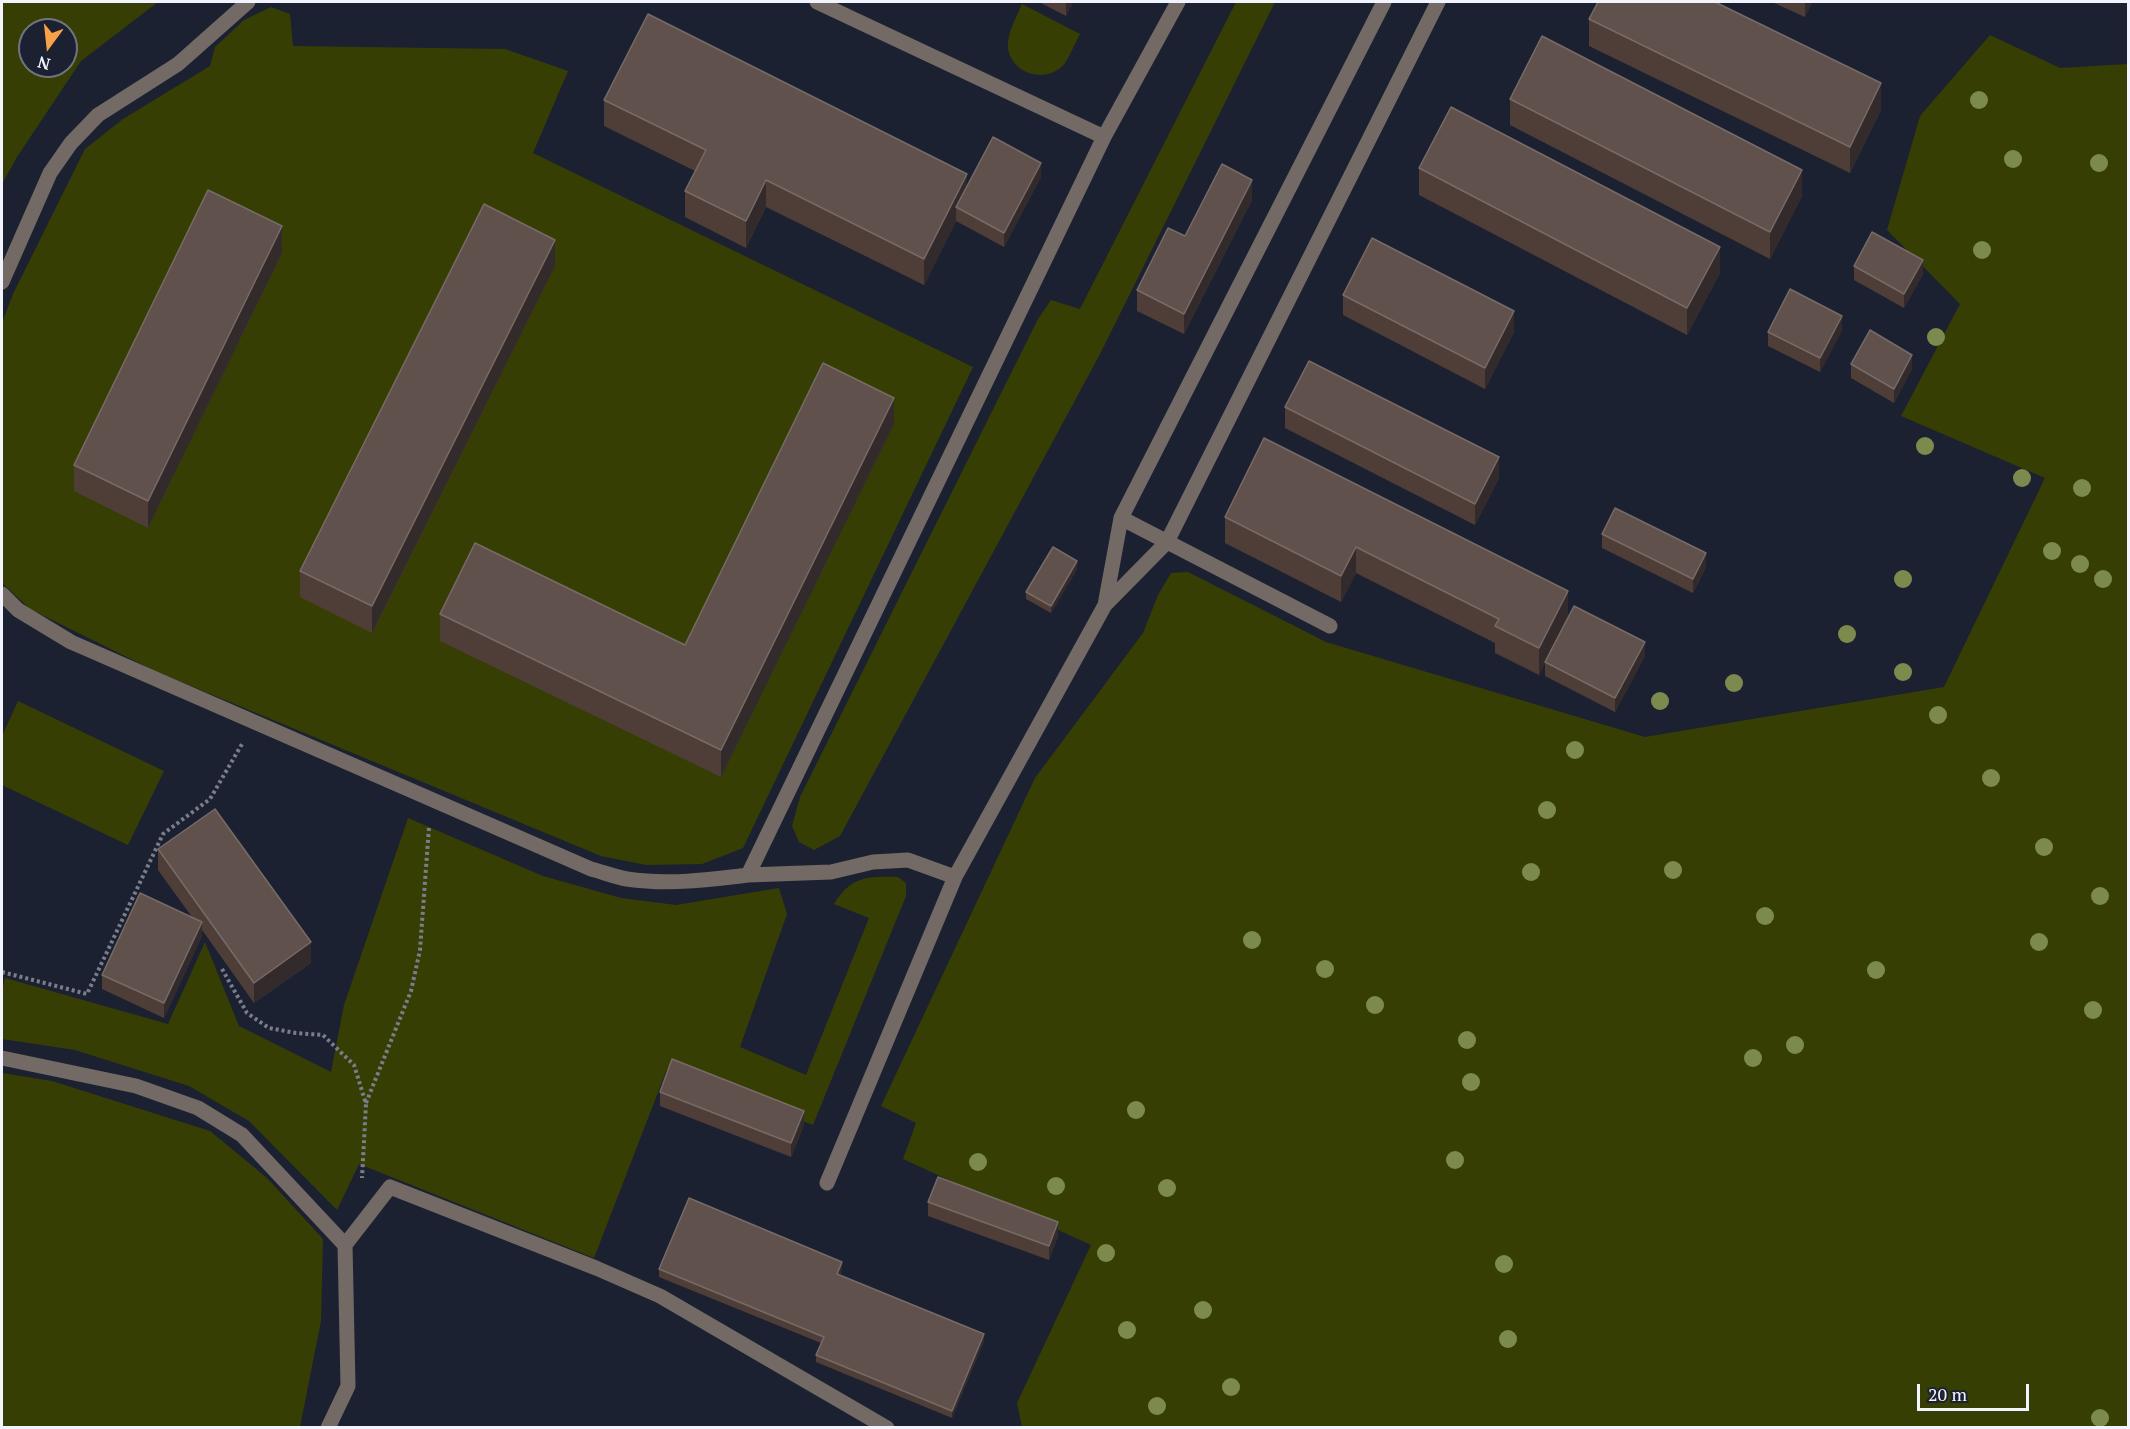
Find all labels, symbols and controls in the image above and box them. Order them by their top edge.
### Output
north arrow [18,18,78,78]
text: N [35,51,53,76]
scale bar [1920,1372,2032,1410]
text: 20 m [1928,1382,1967,1406]

